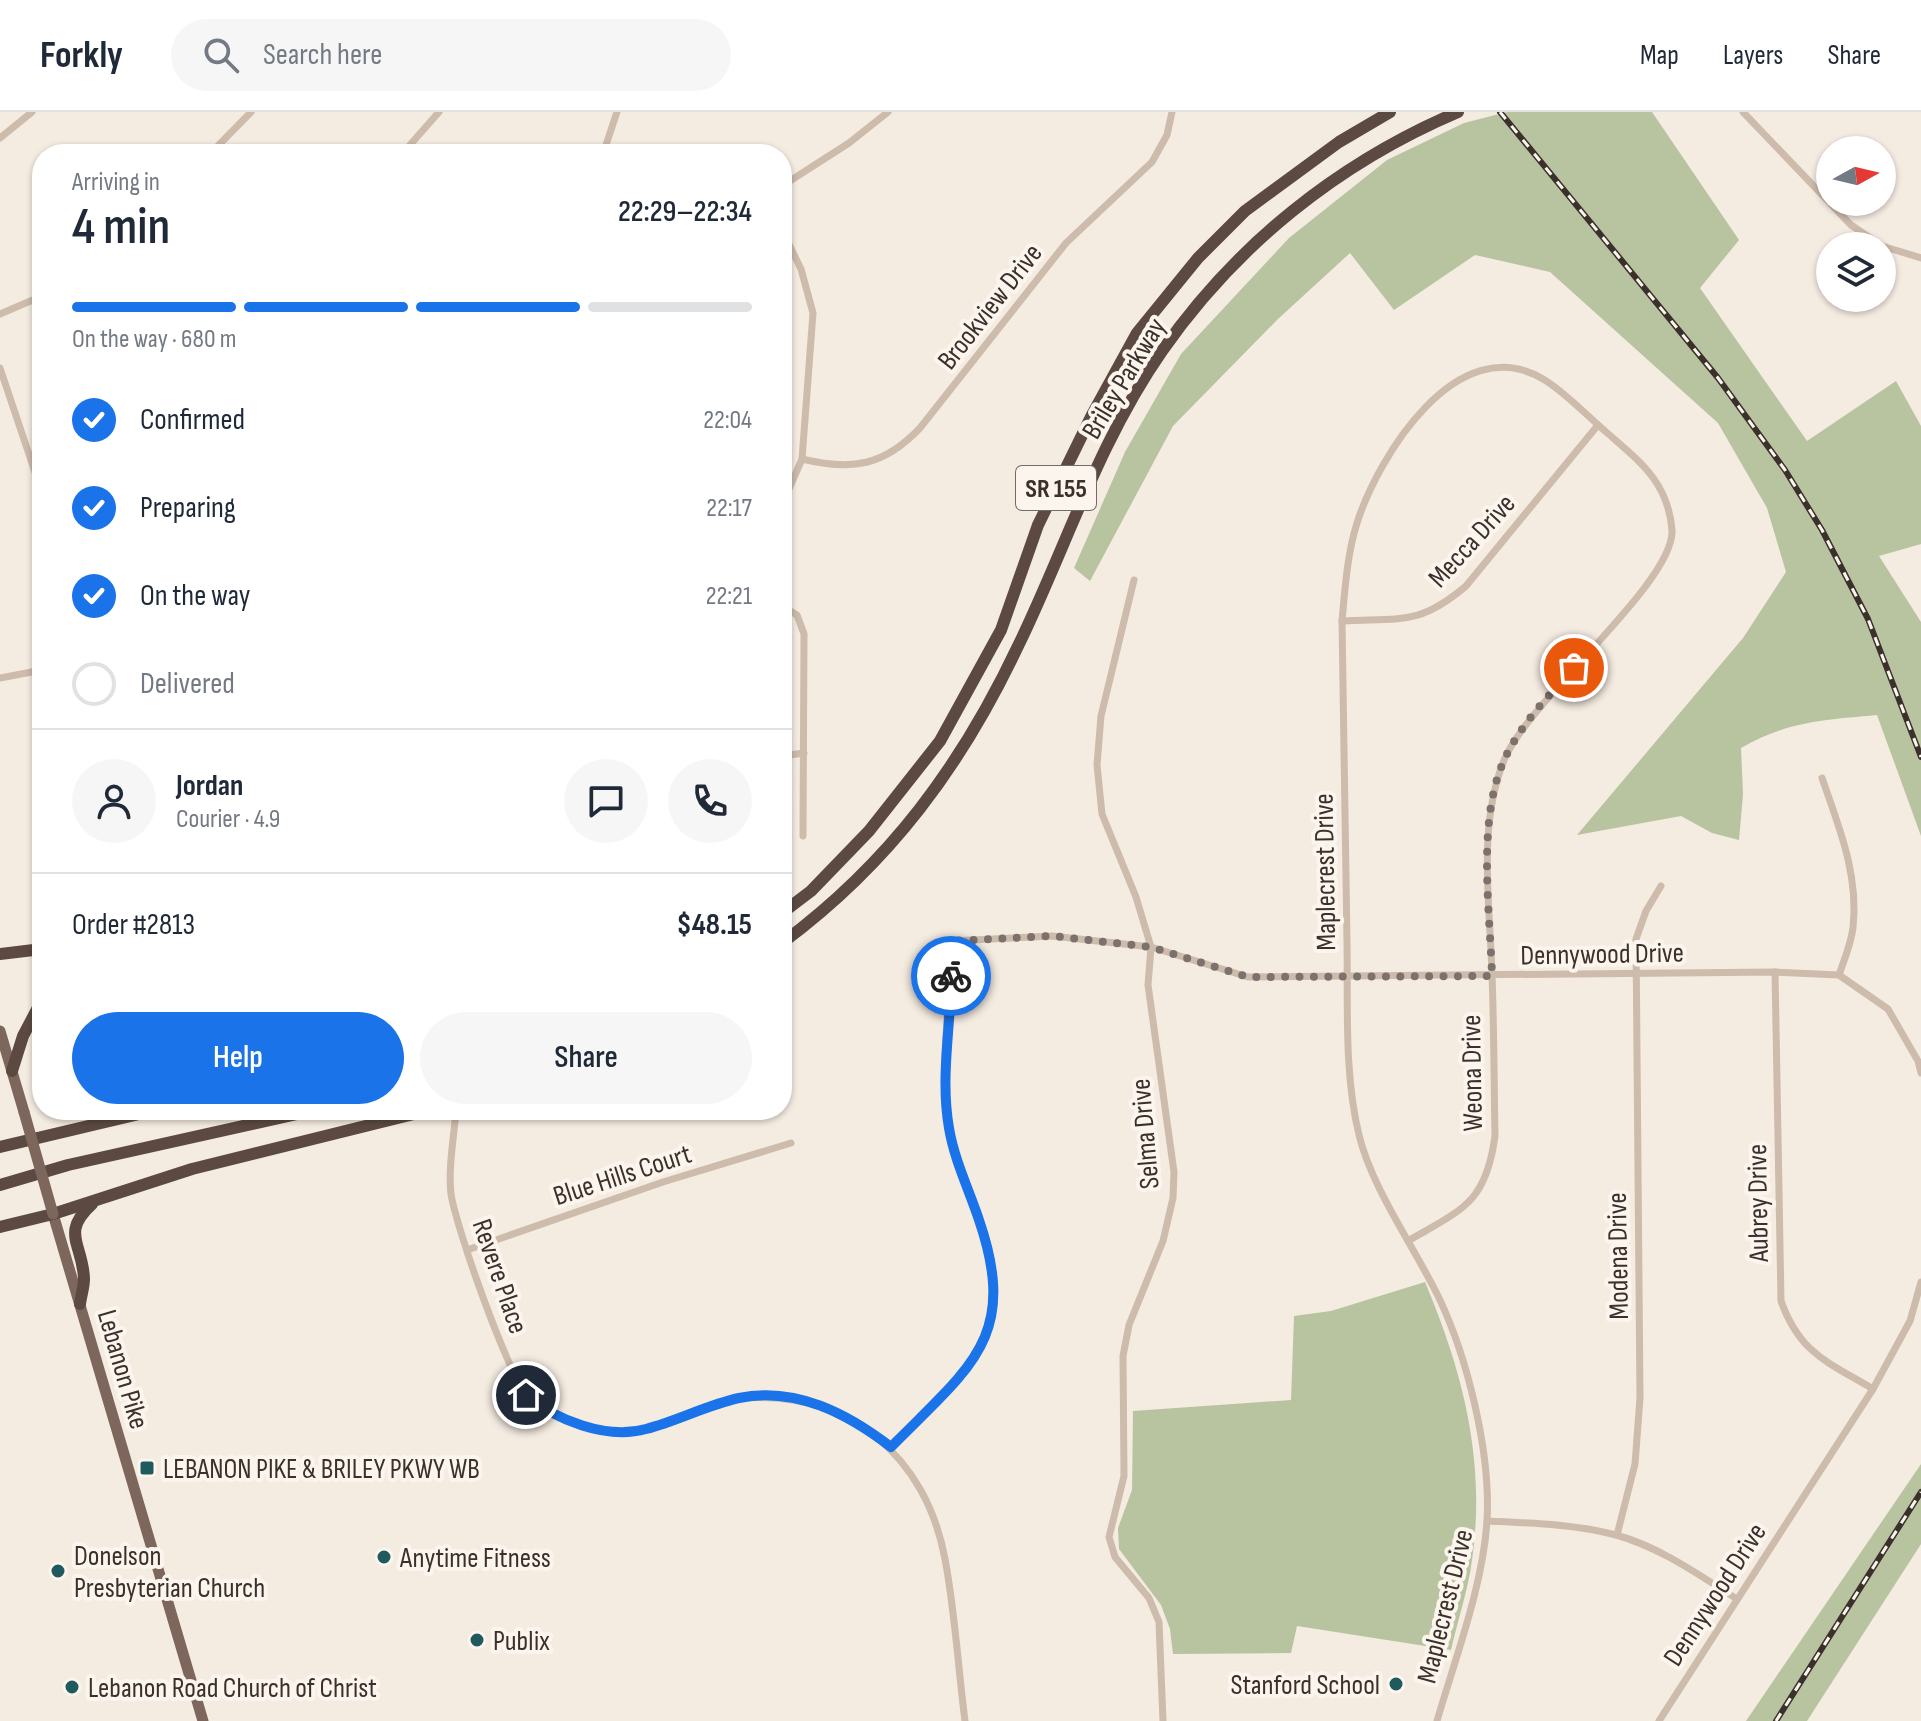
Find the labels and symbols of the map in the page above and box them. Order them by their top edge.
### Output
north arrow [1816,136,1896,216]
street label: Brookview Drive [931,238,1049,376]
street label: Briley Parkway [1075,312,1173,445]
road number: SR 155 [1016,466,1096,510]
street label: Mecca Drive [1422,488,1522,594]
pin [1540,634,1608,702]
street label: Maplecrest Drive [1308,793,1343,951]
courier [911,936,991,1016]
street label: Dennywood Drive [1520,937,1684,972]
street label: Weona Drive [1455,1014,1490,1132]
street label: Selma Drive [1124,1077,1167,1190]
street label: Blue Hills Court [549,1138,696,1213]
street label: Aubrey Drive [1741,1144,1776,1263]
street label: Modena Drive [1601,1192,1636,1320]
street label: Revere Place [465,1215,535,1338]
street label: Lebanon Pike [90,1306,155,1433]
pin [492,1361,560,1429]
place label: LEBANON PIKE & BRILEY PKWY WB [163,1453,480,1486]
marker: LEBANON PIKE & BRILEY PKWY WB [138,1459,156,1477]
street label: Dennywood Drive [1657,1517,1774,1672]
street label: Maplecrest Drive [1410,1526,1480,1687]
place label: Donelson Presbyterian Church [74,1540,265,1605]
place label: Anytime Fitness [399,1542,551,1575]
marker: Anytime Fitness [375,1548,393,1566]
marker: Donelson Presbyterian Church [49,1562,67,1580]
place label: Publix [493,1625,550,1658]
marker: Publix [468,1631,486,1649]
place label: Stanford School [1230,1669,1380,1702]
place label: Lebanon Road Church of Christ [88,1672,377,1705]
marker: Stanford School [1387,1675,1405,1693]
marker: Lebanon Road Church of Christ [63,1678,81,1696]

